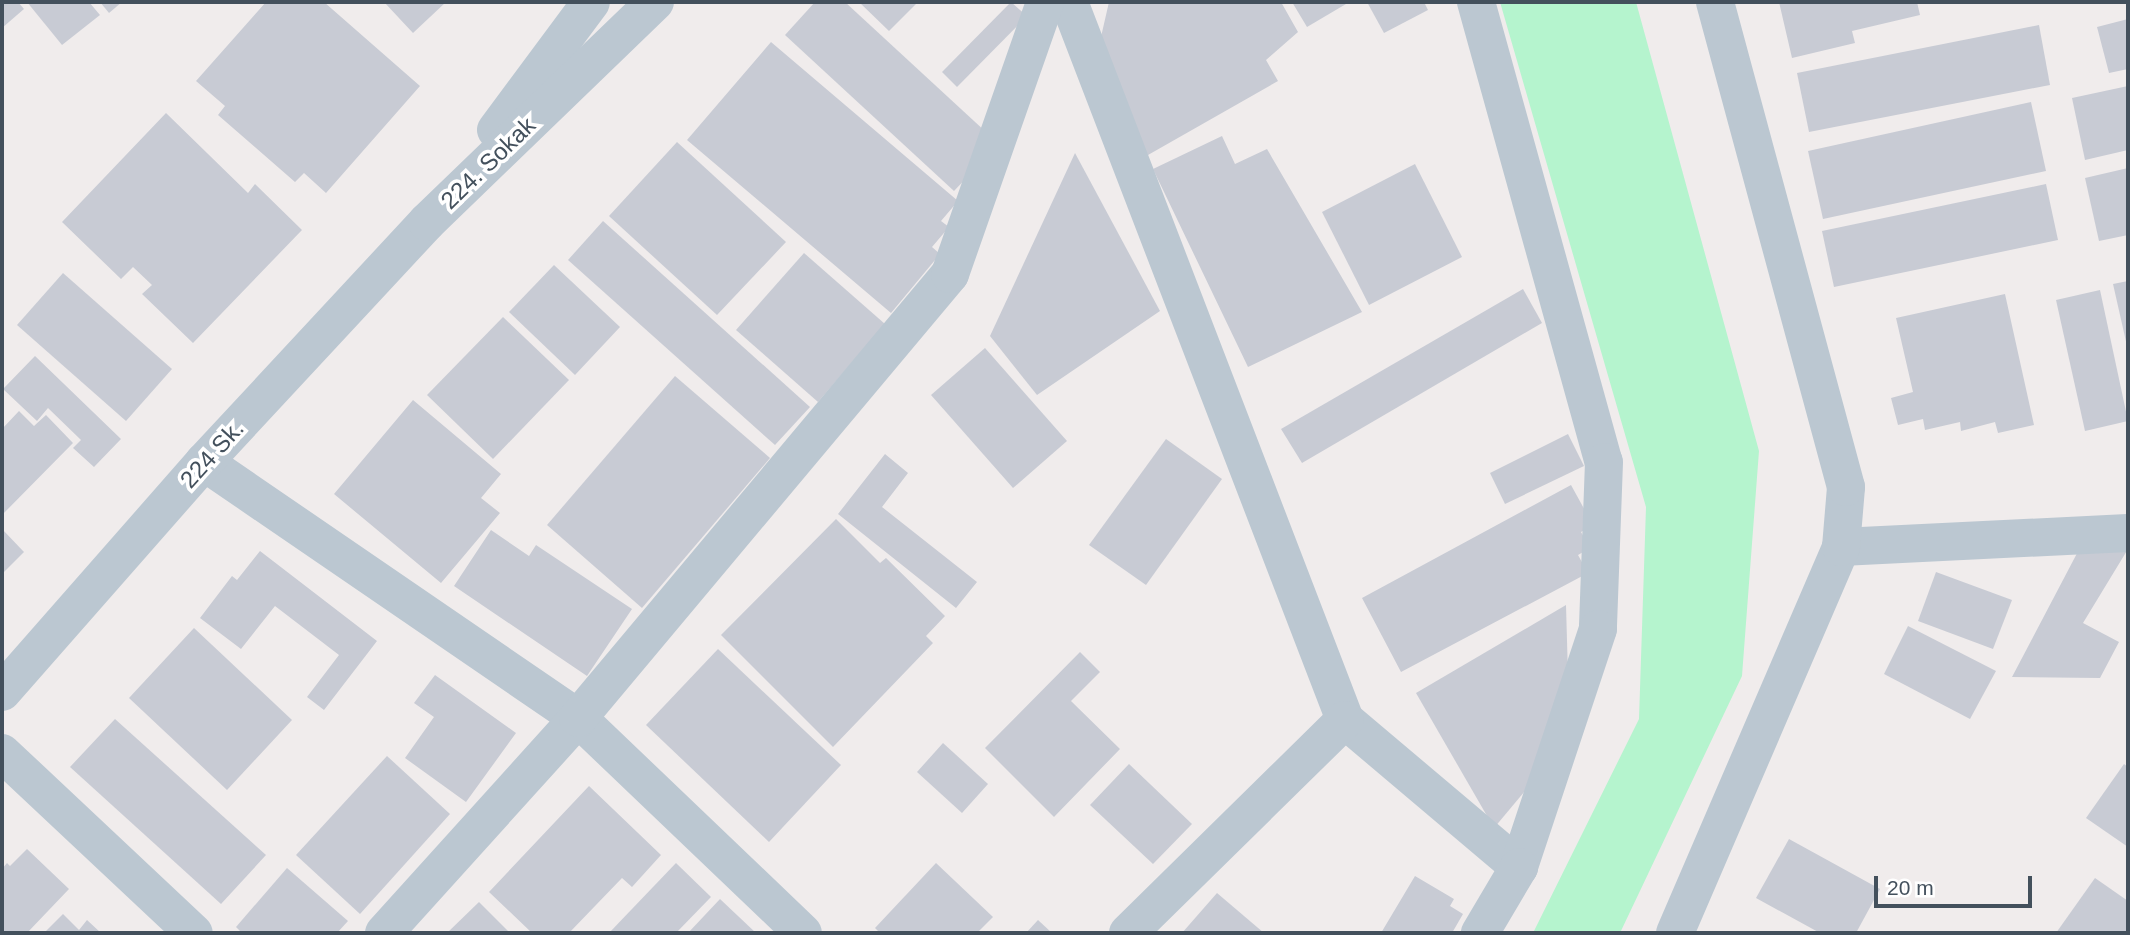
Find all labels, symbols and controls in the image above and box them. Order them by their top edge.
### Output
street label: 224. Sokak [435,111,541,215]
street label: 224 Sk. [174,414,250,494]
scale bar [1878,862,2036,906]
text: 20 m [1887,876,1934,899]

